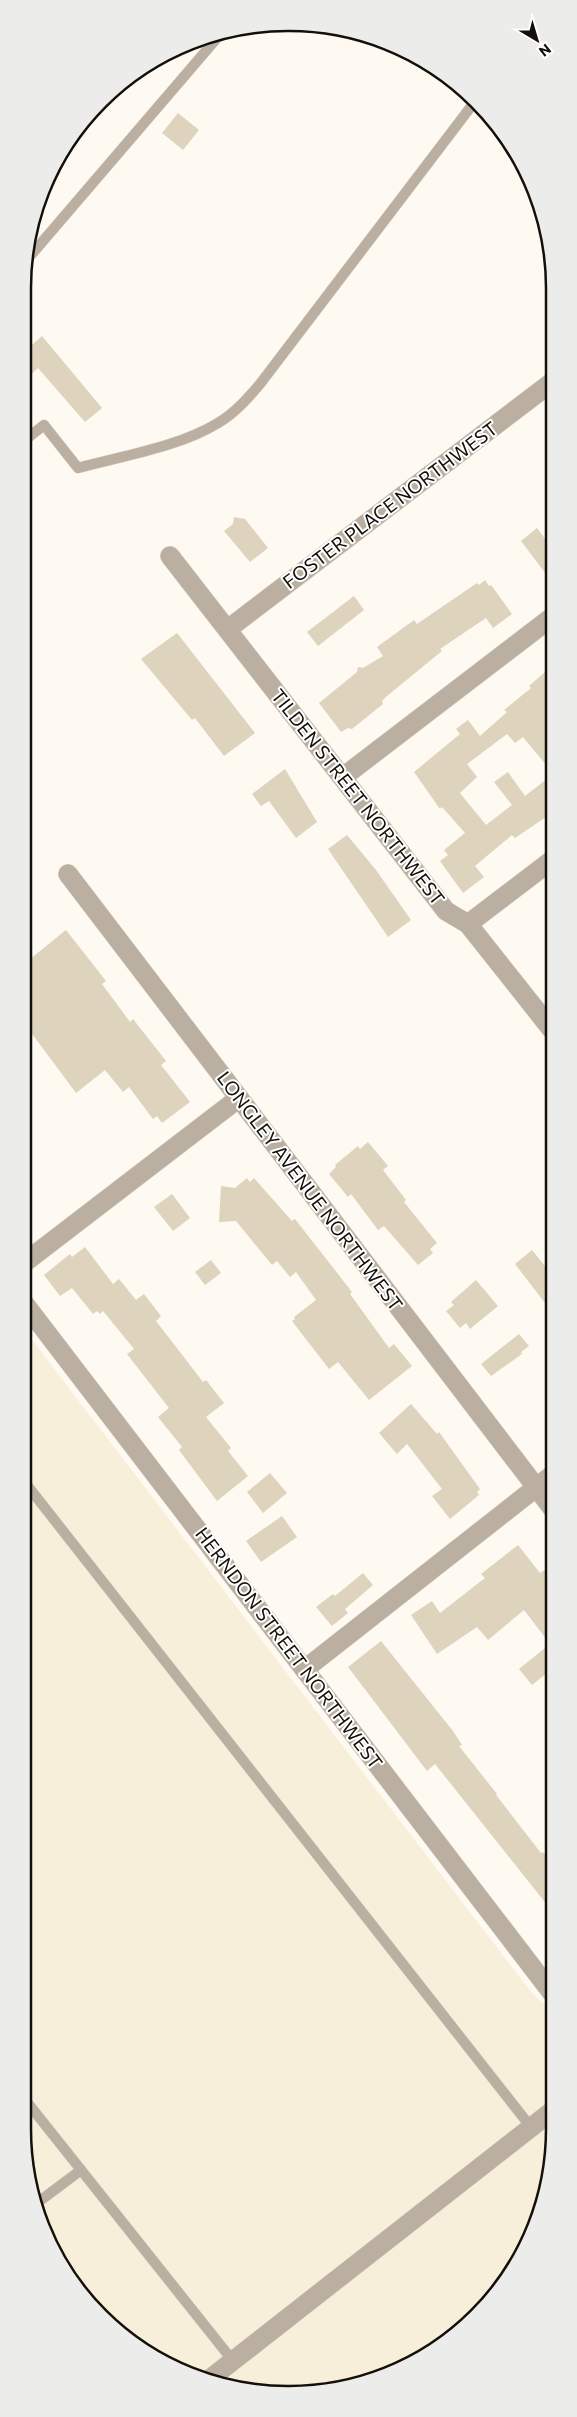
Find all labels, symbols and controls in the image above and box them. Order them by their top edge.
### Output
north arrow [512,15,562,65]
text: N [536,41,555,61]
street label: FOSTER PLACE NORTHWEST [278,416,502,593]
street label: TILDEN STREET NORTHWEST [267,684,450,909]
street label: LONGLEY AVENUE NORTHWEST [213,1066,408,1315]
street label: HERNDON STREET NORTHWEST [191,1522,388,1773]

